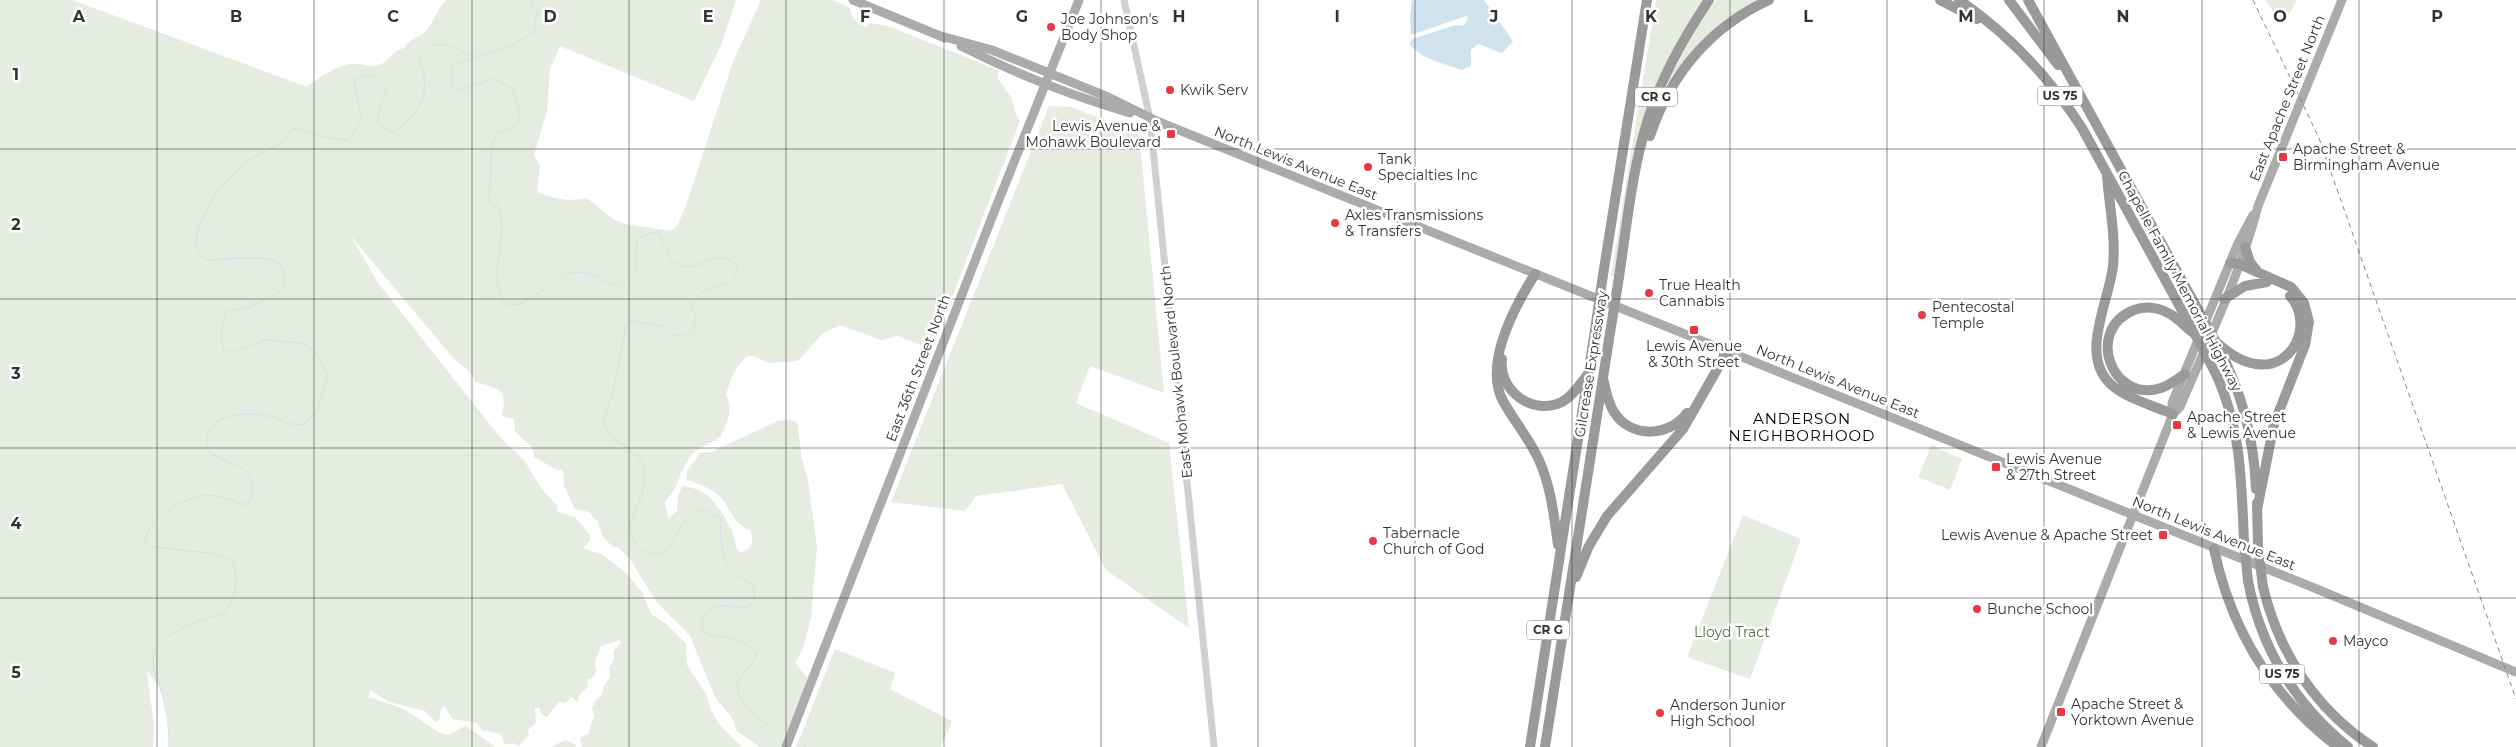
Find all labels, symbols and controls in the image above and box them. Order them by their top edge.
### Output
text: A [72,7,86,26]
text: B [230,7,242,26]
text: C [387,7,399,26]
text: D [543,7,557,26]
text: E [703,7,713,26]
text: F [860,7,870,26]
text: G [1016,7,1028,26]
text: H [1173,7,1185,26]
text: I [1334,7,1340,26]
text: J [1489,7,1498,26]
text: K [1645,7,1658,26]
text: L [1803,7,1813,26]
text: M [1958,7,1974,26]
text: N [2117,7,2129,26]
text: O [2273,7,2287,26]
text: P [2431,7,2443,26]
place label: Joe Johnson's Body Shop [1060,10,1159,44]
street label: East Apache Street North [2245,12,2329,184]
marker: Joe Johnson's Body Shop [1045,21,1057,33]
text: 1 [13,65,19,84]
place label: Kwik Serv [1180,81,1248,99]
marker: Kwik Serv [1164,84,1176,96]
road number: US 75 [2038,86,2082,105]
road number: CR G [1635,88,1677,106]
place label: Lewis Avenue & Mohawk Boulevard [1026,117,1162,151]
street label: North Lewis Avenue East [1212,122,1380,204]
marker: Lewis Avenue & Mohawk Boulevard [1165,128,1177,140]
place label: Apache Street & Birmingham Avenue [2293,140,2440,174]
place label: Tank Specialties Inc [1378,150,1478,184]
marker: Apache Street & Birmingham Avenue [2277,151,2289,163]
marker: Tank Specialties Inc [1362,161,1374,173]
street label: Chapelle Family Memorial Highway [2114,167,2246,395]
place label: Axles Transmissions & Transfers [1345,206,1484,240]
text: 2 [11,215,21,234]
marker: Axles Transmissions & Transfers [1329,217,1341,229]
street label: East Mohawk Boulevard North [1156,265,1196,479]
place label: True Health Cannabis [1659,276,1741,310]
marker: True Health Cannabis [1643,287,1655,299]
street label: Gilcrease Expressway [1571,289,1612,439]
street label: East 36th Street North [882,292,954,444]
place label: Pentecostal Temple [1932,298,2014,332]
marker: Pentecostal Temple [1916,309,1928,321]
marker: Lewis Avenue & 30th Street [1688,324,1700,336]
place label: Lewis Avenue & 30th Street [1646,337,1742,371]
street label: North Lewis Avenue East [1754,340,1922,422]
text: 3 [10,364,21,383]
place label: Apache Street & Lewis Avenue [2187,408,2296,442]
district label: ANDERSON NEIGHBORHOOD [1728,409,1876,445]
marker: Apache Street & Lewis Avenue [2171,419,2183,431]
place label: Lewis Avenue & 27th Street [2006,450,2102,484]
marker: Lewis Avenue & 27th Street [1990,461,2002,473]
street label: North Lewis Avenue East [2130,492,2298,574]
text: 4 [10,514,22,533]
place label: Tabernacle Church of God [1383,524,1484,558]
place label: Lewis Avenue & Apache Street [1941,526,2153,544]
marker: Lewis Avenue & Apache Street [2157,529,2169,541]
marker: Tabernacle Church of God [1367,535,1379,547]
place label: Bunche School [1987,600,2093,618]
marker: Bunche School [1971,603,1983,615]
road number: CR G [1527,620,1569,640]
park label: Lloyd Tract [1694,623,1770,641]
place label: Mayco [2343,632,2388,650]
marker: Mayco [2327,635,2339,647]
text: 5 [11,663,21,682]
road number: US 75 [2260,664,2304,684]
place label: Apache Street & Yorktown Avenue [2071,695,2194,729]
place label: Anderson Junior High School [1670,696,1786,730]
marker: Apache Street & Yorktown Avenue [2055,706,2067,718]
marker: Anderson Junior High School [1654,707,1666,719]

